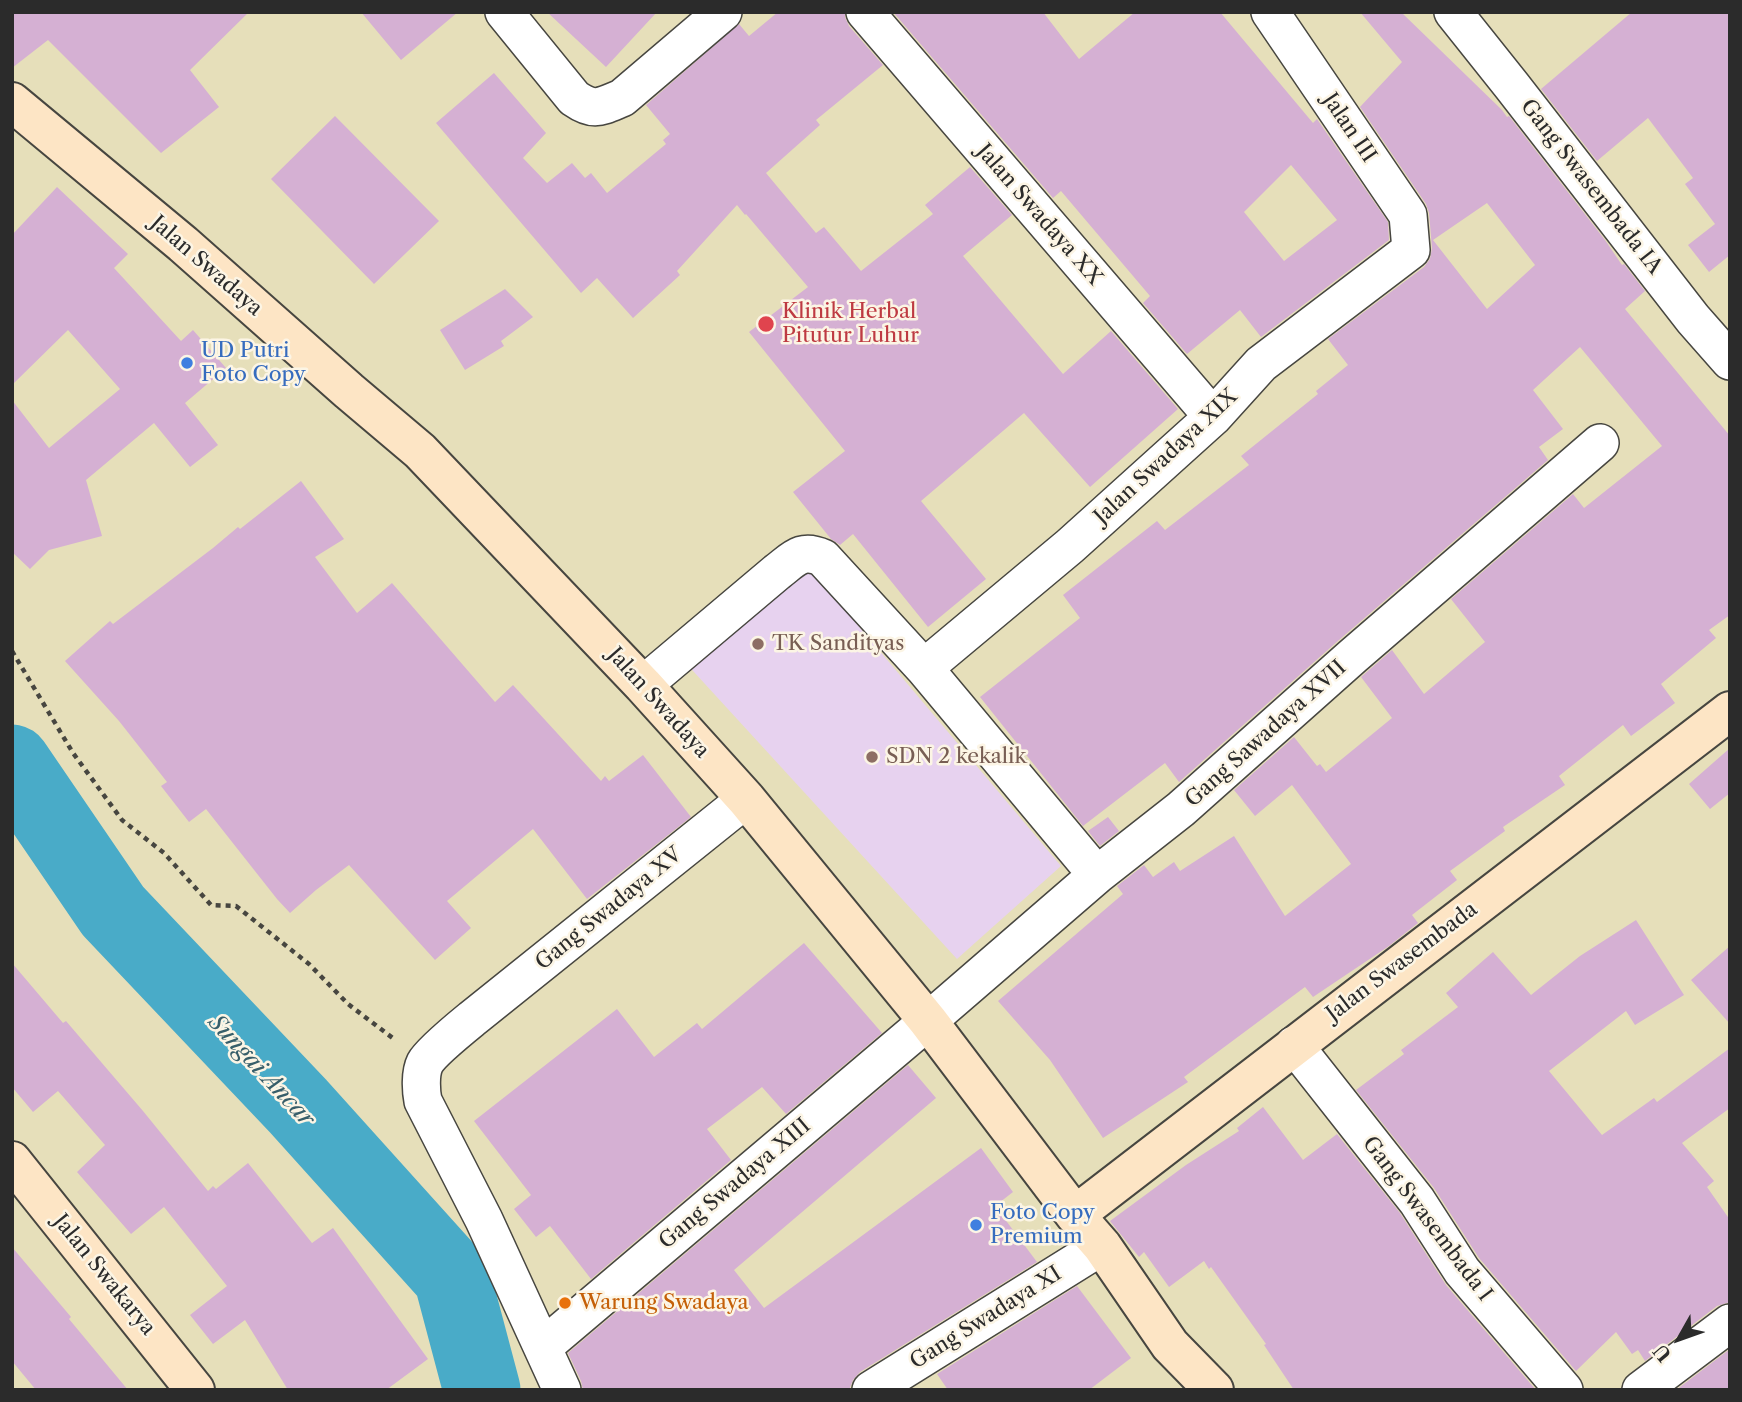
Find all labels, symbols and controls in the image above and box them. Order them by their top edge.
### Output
street label: Jalan III [1317,89,1381,167]
street label: Gang Swasembada IA [1515,94,1667,280]
street label: Jalan Swadaya XX [971,139,1107,291]
street label: Jalan Swadaya [145,211,267,321]
place label: Klinik Herbal Pitutur Luhur [782,299,919,349]
marker: Klinik Herbal Pitutur Luhur [756,314,776,334]
place label: UD Putri Foto Copy [201,338,306,388]
marker: UD Putri Foto Copy [179,355,195,371]
street label: Jalan Swadaya XIX [1089,384,1243,530]
place label: TK Sandityas [772,631,904,657]
marker: TK Sandityas [750,636,766,652]
street label: Jalan Swadaya [602,643,714,763]
street label: Gang Sawadaya XVII [1181,655,1351,813]
place label: SDN 2 kekalik [886,744,1027,770]
marker: SDN 2 kekalik [864,749,880,765]
street label: Gang Swadaya XV [531,842,687,976]
street label: Jalan Swasembada [1321,897,1483,1027]
water label: Sungai Ancar [202,1009,320,1133]
street label: Gang Swadaya XIII [654,1113,816,1255]
street label: Gang Swasembada I [1357,1132,1497,1306]
place label: Foto Copy Premium [990,1200,1095,1250]
street label: Jalan Swakarya [48,1209,160,1341]
marker: Foto Copy Premium [968,1217,984,1233]
street label: Gang Swadaya XI [906,1261,1066,1375]
place label: Warung Swadaya [579,1290,749,1316]
marker: Warung Swadaya [557,1295,573,1311]
north arrow [1644,1304,1714,1374]
text: U [1649,1340,1676,1366]

